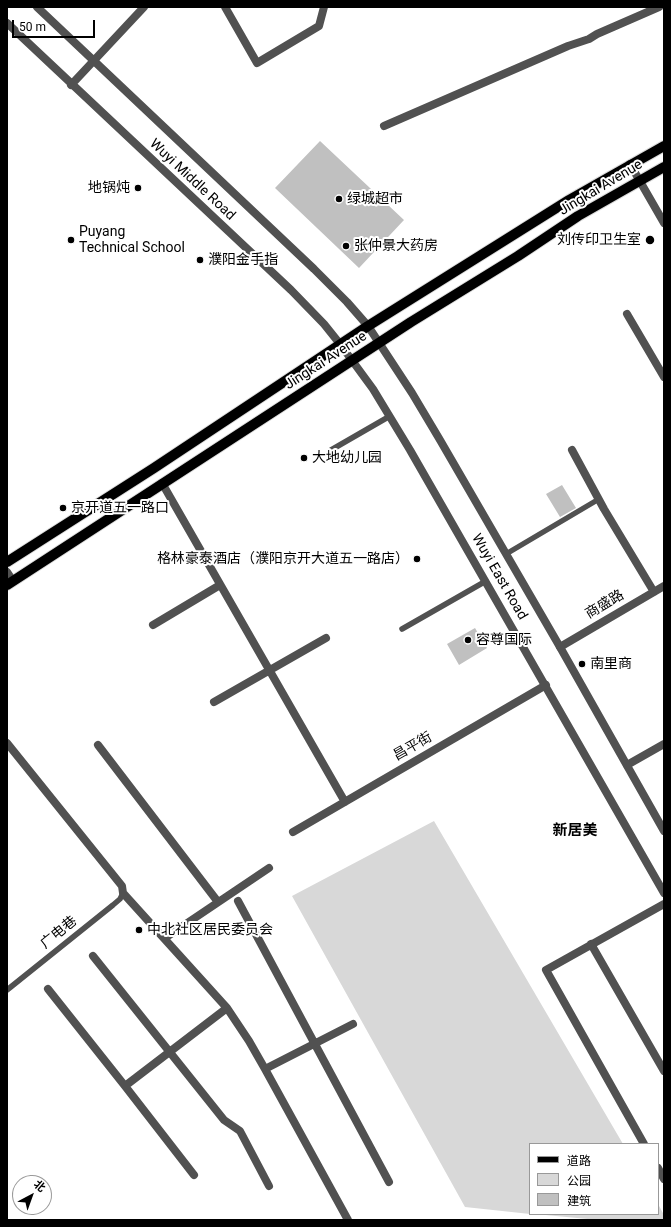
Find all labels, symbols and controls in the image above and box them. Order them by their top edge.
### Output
scale bar [14,12,97,38]
text: 50 m [19,20,46,34]
street label: Wuyi Middle Road [146,136,238,224]
street label: Jingkai Avenue [556,157,646,219]
place label: 地锅炖 [88,180,130,196]
marker: 地锅炖 [133,183,143,193]
place label: 绿城超市 [347,191,403,207]
marker: 绿城超市 [334,194,344,204]
place label: Puyang Technical School [79,224,185,256]
place label: 刘传印卫生室 [557,232,641,248]
marker: 刘传印卫生室 [644,234,656,246]
marker: Puyang Technical School [66,235,76,245]
place label: 张仲景大药房 [354,238,438,254]
marker: 张仲景大药房 [341,241,351,251]
place label: 濮阳金手指 [208,252,278,268]
marker: 濮阳金手指 [195,255,205,265]
street label: Jingkai Avenue [282,328,370,394]
place label: 大地幼儿园 [312,450,382,466]
marker: 大地幼儿园 [299,453,309,463]
place label: 京开道五一路口 [71,500,169,516]
marker: 京开道五一路口 [58,503,68,513]
street label: Wuyi East Road [468,531,530,623]
place label: 格林豪泰酒店（濮阳京开大道五一路店） [157,551,409,567]
marker: 格林豪泰酒店（濮阳京开大道五一路店） [412,554,422,564]
street label: 商盛路 [583,587,627,623]
place label: 容尊国际 [476,632,532,648]
marker: 容尊国际 [463,635,473,645]
place label: 南里商 [590,656,632,672]
marker: 南里商 [577,659,587,669]
street label: 昌平街 [391,729,435,765]
district label: 新居美 [553,822,597,840]
street label: 广电巷 [37,913,81,953]
place label: 中北社区居民委员会 [147,922,273,938]
marker: 中北社区居民委员会 [134,925,144,935]
legend [529,1143,659,1215]
text: 道路 [567,1154,591,1168]
text: 公园 [567,1174,591,1188]
north arrow [12,1175,52,1215]
text: 北 [31,1178,48,1195]
text: 建筑 [567,1194,591,1208]

